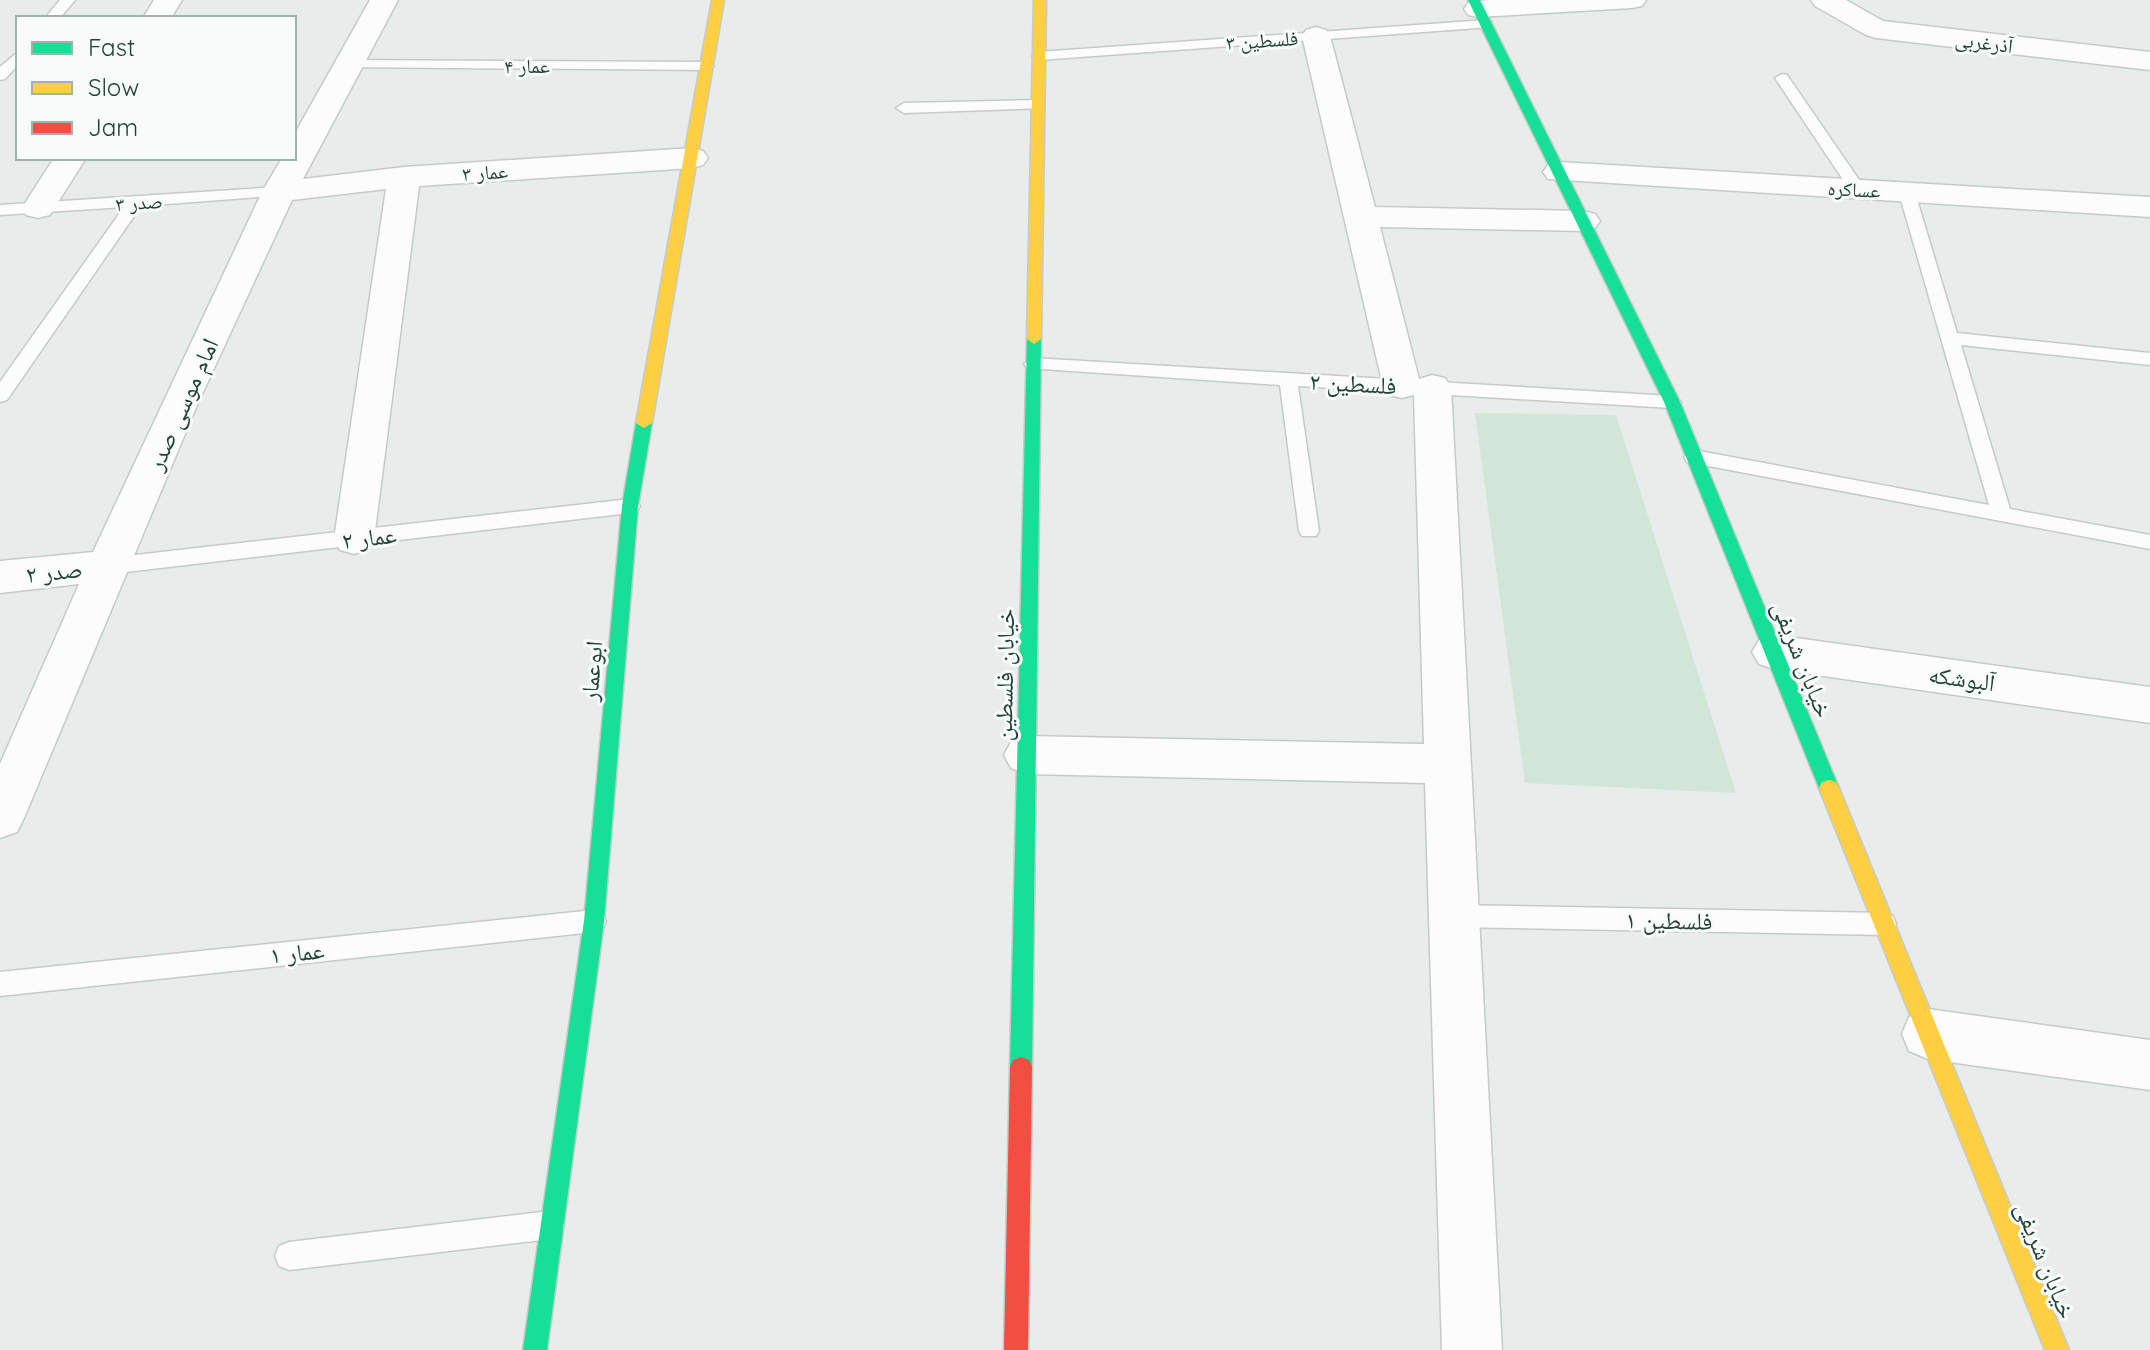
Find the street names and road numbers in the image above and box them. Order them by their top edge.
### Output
street label: فلسطین ۳ [1225,25,1299,55]
street label: آذرغربی [1954,26,2015,58]
street label: عمار ۴ [504,53,550,78]
street label: عمار ۳ [461,158,509,186]
street label: عساکره [1827,175,1881,203]
street label: صدر ۳ [114,188,164,216]
street label: امام موسی صدر [139,333,226,476]
street label: فلسطین ۲ [1309,366,1397,400]
street label: عمار ۲ [340,519,398,555]
street label: صدر ۲ [24,553,84,589]
street label: خیابان شریفی [1766,596,1840,722]
street label: خیابان فلسطین [988,608,1020,742]
street label: ابوعمار [573,639,609,704]
street label: آلبوشکه [1927,659,1998,698]
street label: فلسطین ۱ [1625,904,1713,936]
street label: عمار ۱ [268,934,326,970]
street label: خیابان شریفی [2009,1197,2083,1323]

